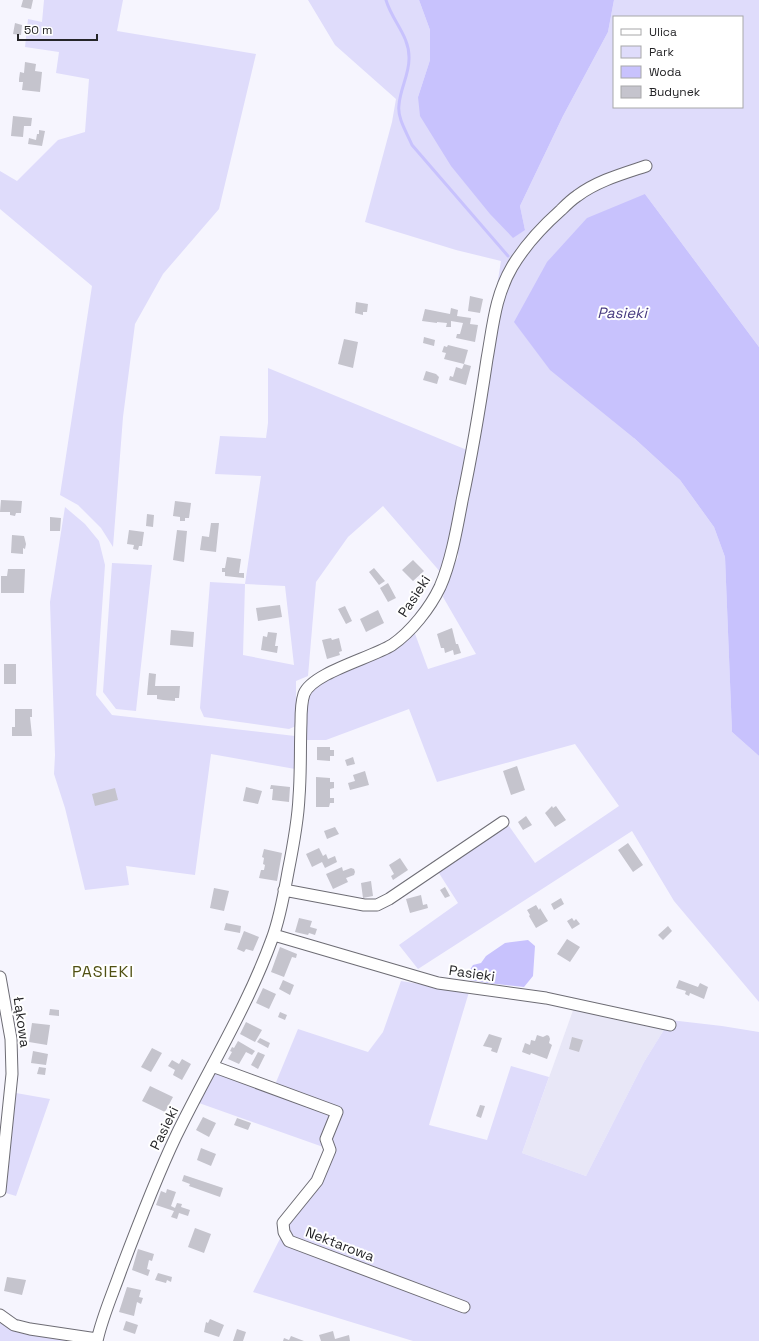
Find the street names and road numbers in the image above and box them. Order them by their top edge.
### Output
street label: Pasieki [394,572,434,620]
street label: Pasieki [448,961,496,985]
street label: Łąkowa [10,995,34,1049]
street label: Pasieki [146,1103,182,1153]
street label: Nektarowa [303,1223,377,1265]

